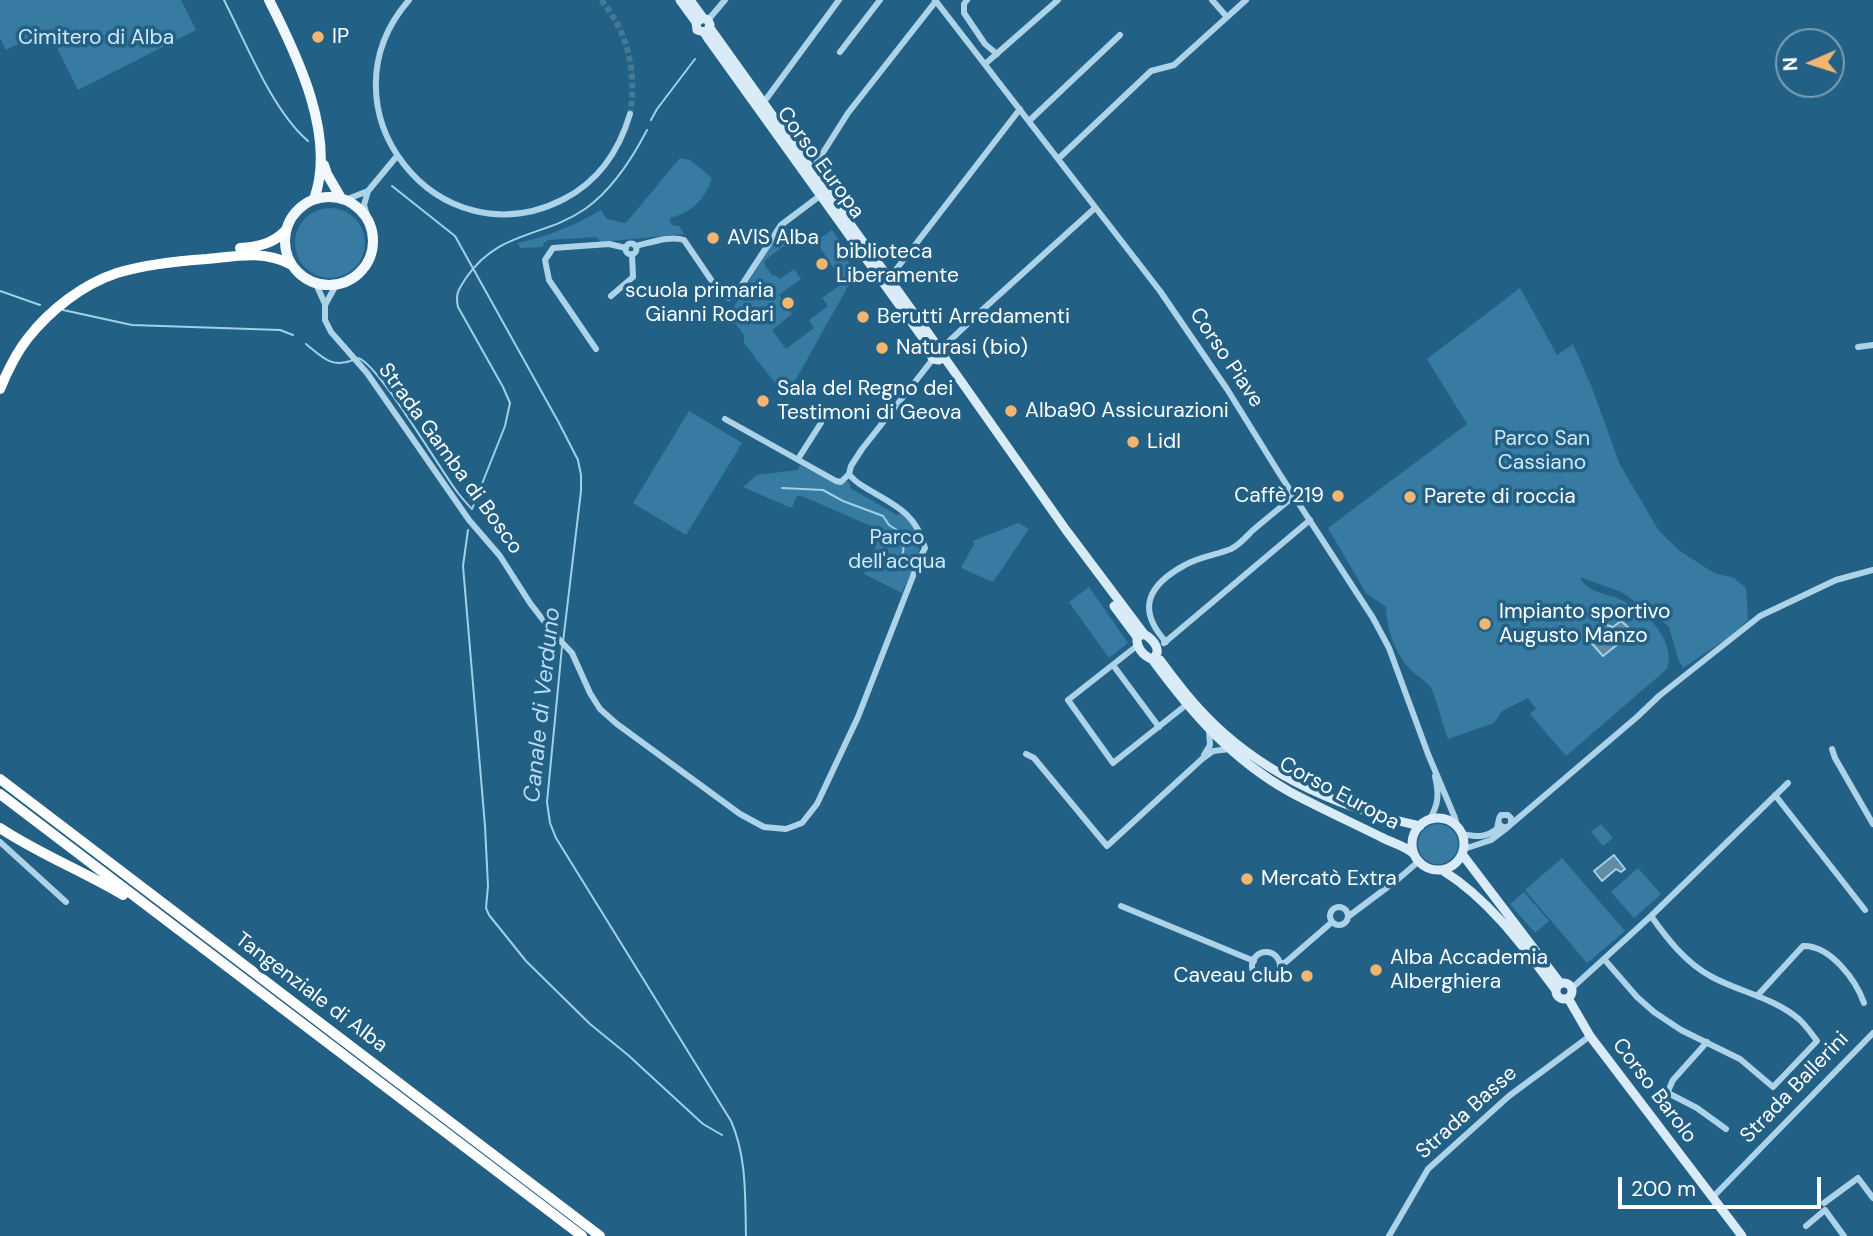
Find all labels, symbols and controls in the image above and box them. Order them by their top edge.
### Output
place label: IP [332,24,349,50]
park label: Cimitero di Alba [18,25,174,51]
north arrow [1775,28,1845,98]
marker: IP [310,29,326,45]
text: N [1778,56,1803,72]
street label: Corso Europa [771,102,869,224]
place label: AVIS Alba [727,225,819,251]
marker: AVIS Alba [705,230,721,246]
place label: biblioteca Liberamente [836,239,959,289]
marker: biblioteca Liberamente [814,256,830,272]
place label: scuola primaria Gianni Rodari [625,278,774,328]
marker: scuola primaria Gianni Rodari [780,295,796,311]
street label: Corso Piave [1184,303,1268,413]
place label: Berutti Arredamenti [877,304,1070,330]
marker: Berutti Arredamenti [855,309,871,325]
place label: Naturasi (bio) [896,335,1028,361]
marker: Naturasi (bio) [874,340,890,356]
street label: Strada Gamba di Bosco [372,359,528,559]
place label: Sala del Regno dei Testimoni di Geova [777,376,962,426]
marker: Sala del Regno dei Testimoni di Geova [755,393,771,409]
place label: Alba90 Assicurazioni [1025,398,1229,424]
marker: Alba90 Assicurazioni [1003,403,1019,419]
park label: Parco San Cassiano [1494,426,1590,476]
place label: Lidl [1147,429,1181,455]
marker: Lidl [1125,434,1141,450]
place label: Caffè 219 [1234,483,1324,509]
place label: Parete di roccia [1424,484,1576,510]
marker: Caffè 219 [1330,488,1346,504]
marker: Parete di roccia [1402,489,1418,505]
park label: Parco dell'acqua [848,525,946,575]
place label: Impianto sportivo Augusto Manzo [1499,599,1670,649]
water label: Canale di Verduno [519,606,567,804]
marker: Impianto sportivo Augusto Manzo [1477,616,1493,632]
street label: Corso Europa [1275,752,1403,836]
place label: Mercatò Extra [1261,866,1397,892]
marker: Mercatò Extra [1239,871,1255,887]
street label: Tangenziale di Alba [230,927,392,1059]
place label: Alba Accademia Alberghiera [1390,945,1548,995]
marker: Alba Accademia Alberghiera [1368,962,1384,978]
place label: Caveau club [1174,963,1293,989]
marker: Caveau club [1299,968,1315,984]
street label: Strada Ballerini [1736,1027,1854,1149]
street label: Corso Barolo [1606,1034,1702,1148]
street label: Strada Basse [1411,1061,1523,1165]
scale bar [1621,1162,1824,1206]
text: 200 m [1631,1175,1696,1203]

